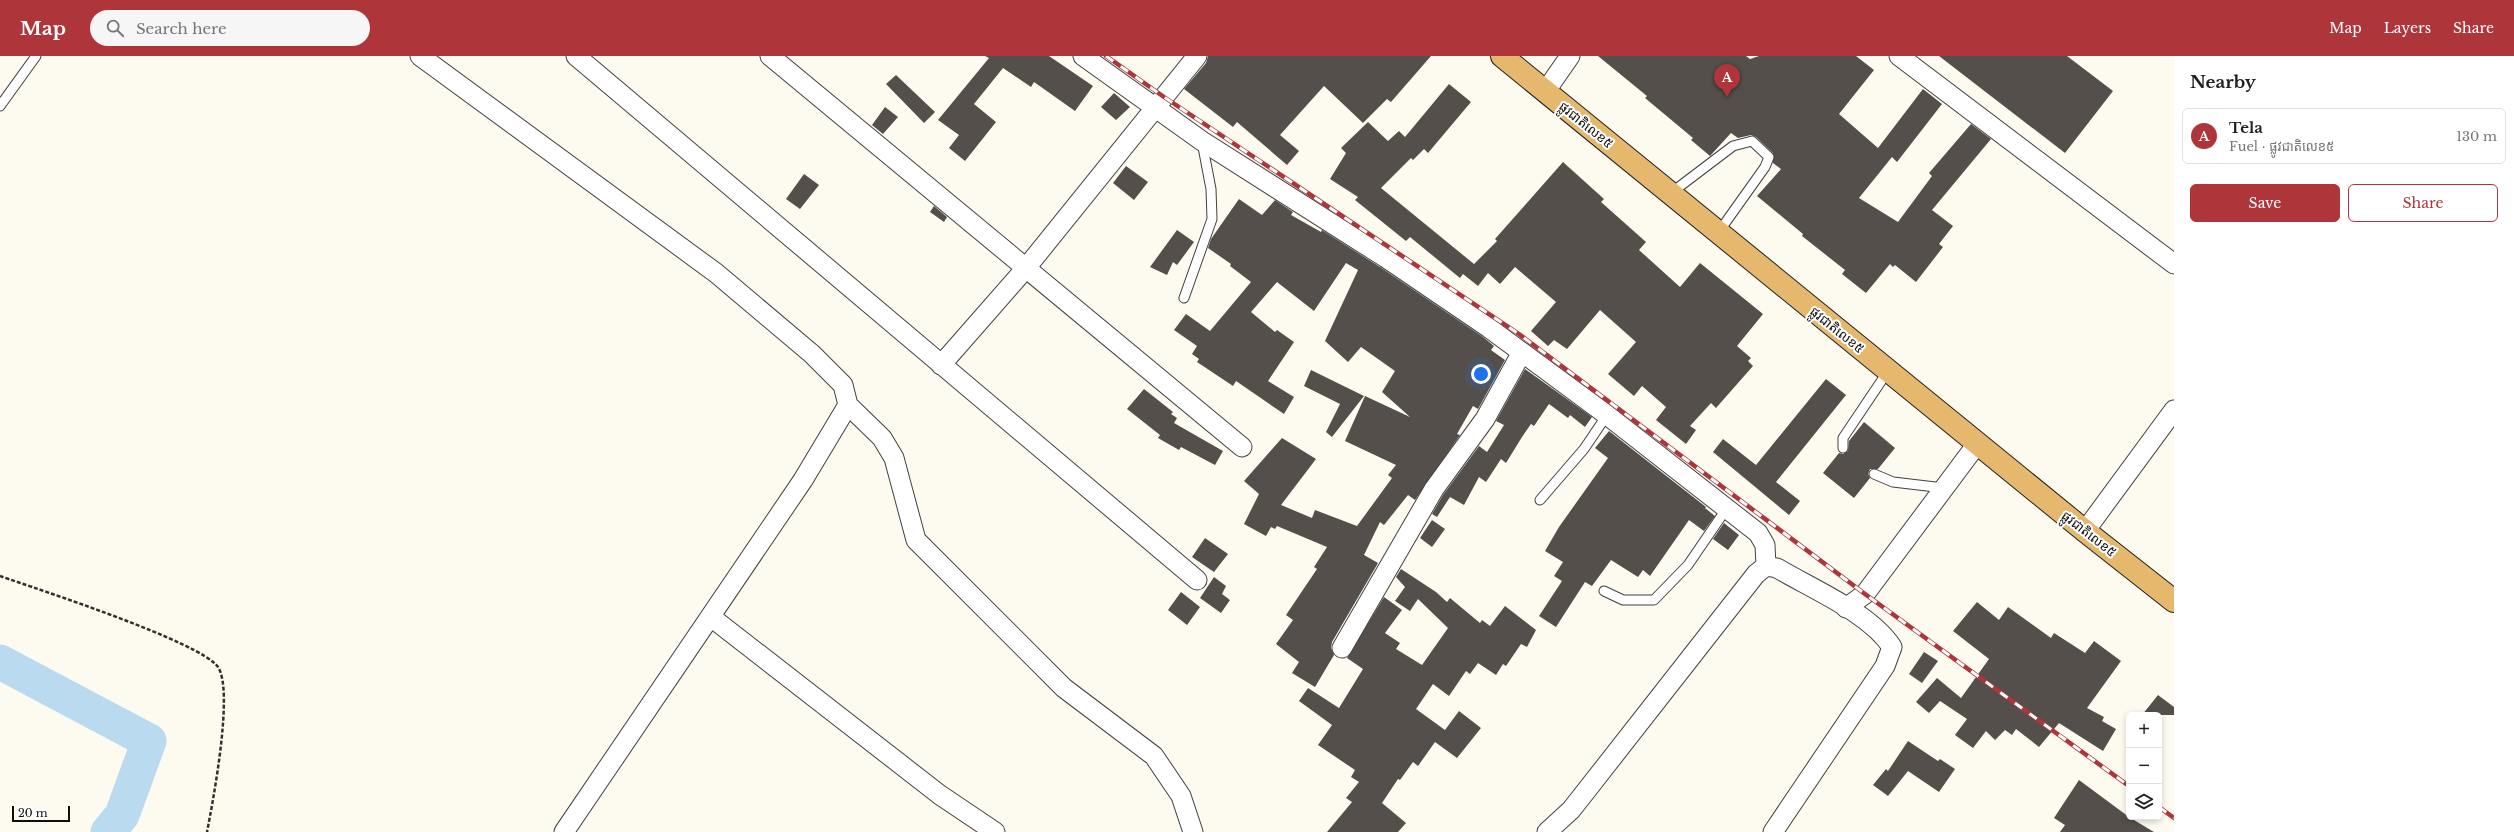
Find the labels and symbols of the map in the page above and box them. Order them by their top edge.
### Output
pin: A [1714,64,1740,97]
street label: ផ្លូវជាតិលេខ៥ [1554,98,1617,154]
street label: ផ្លូវជាតិលេខ៥ [1805,303,1868,359]
your location [1471,364,1491,384]
street label: ផ្លូវជាតិលេខ៥ [2056,507,2120,563]
scale bar [12,804,70,823]

